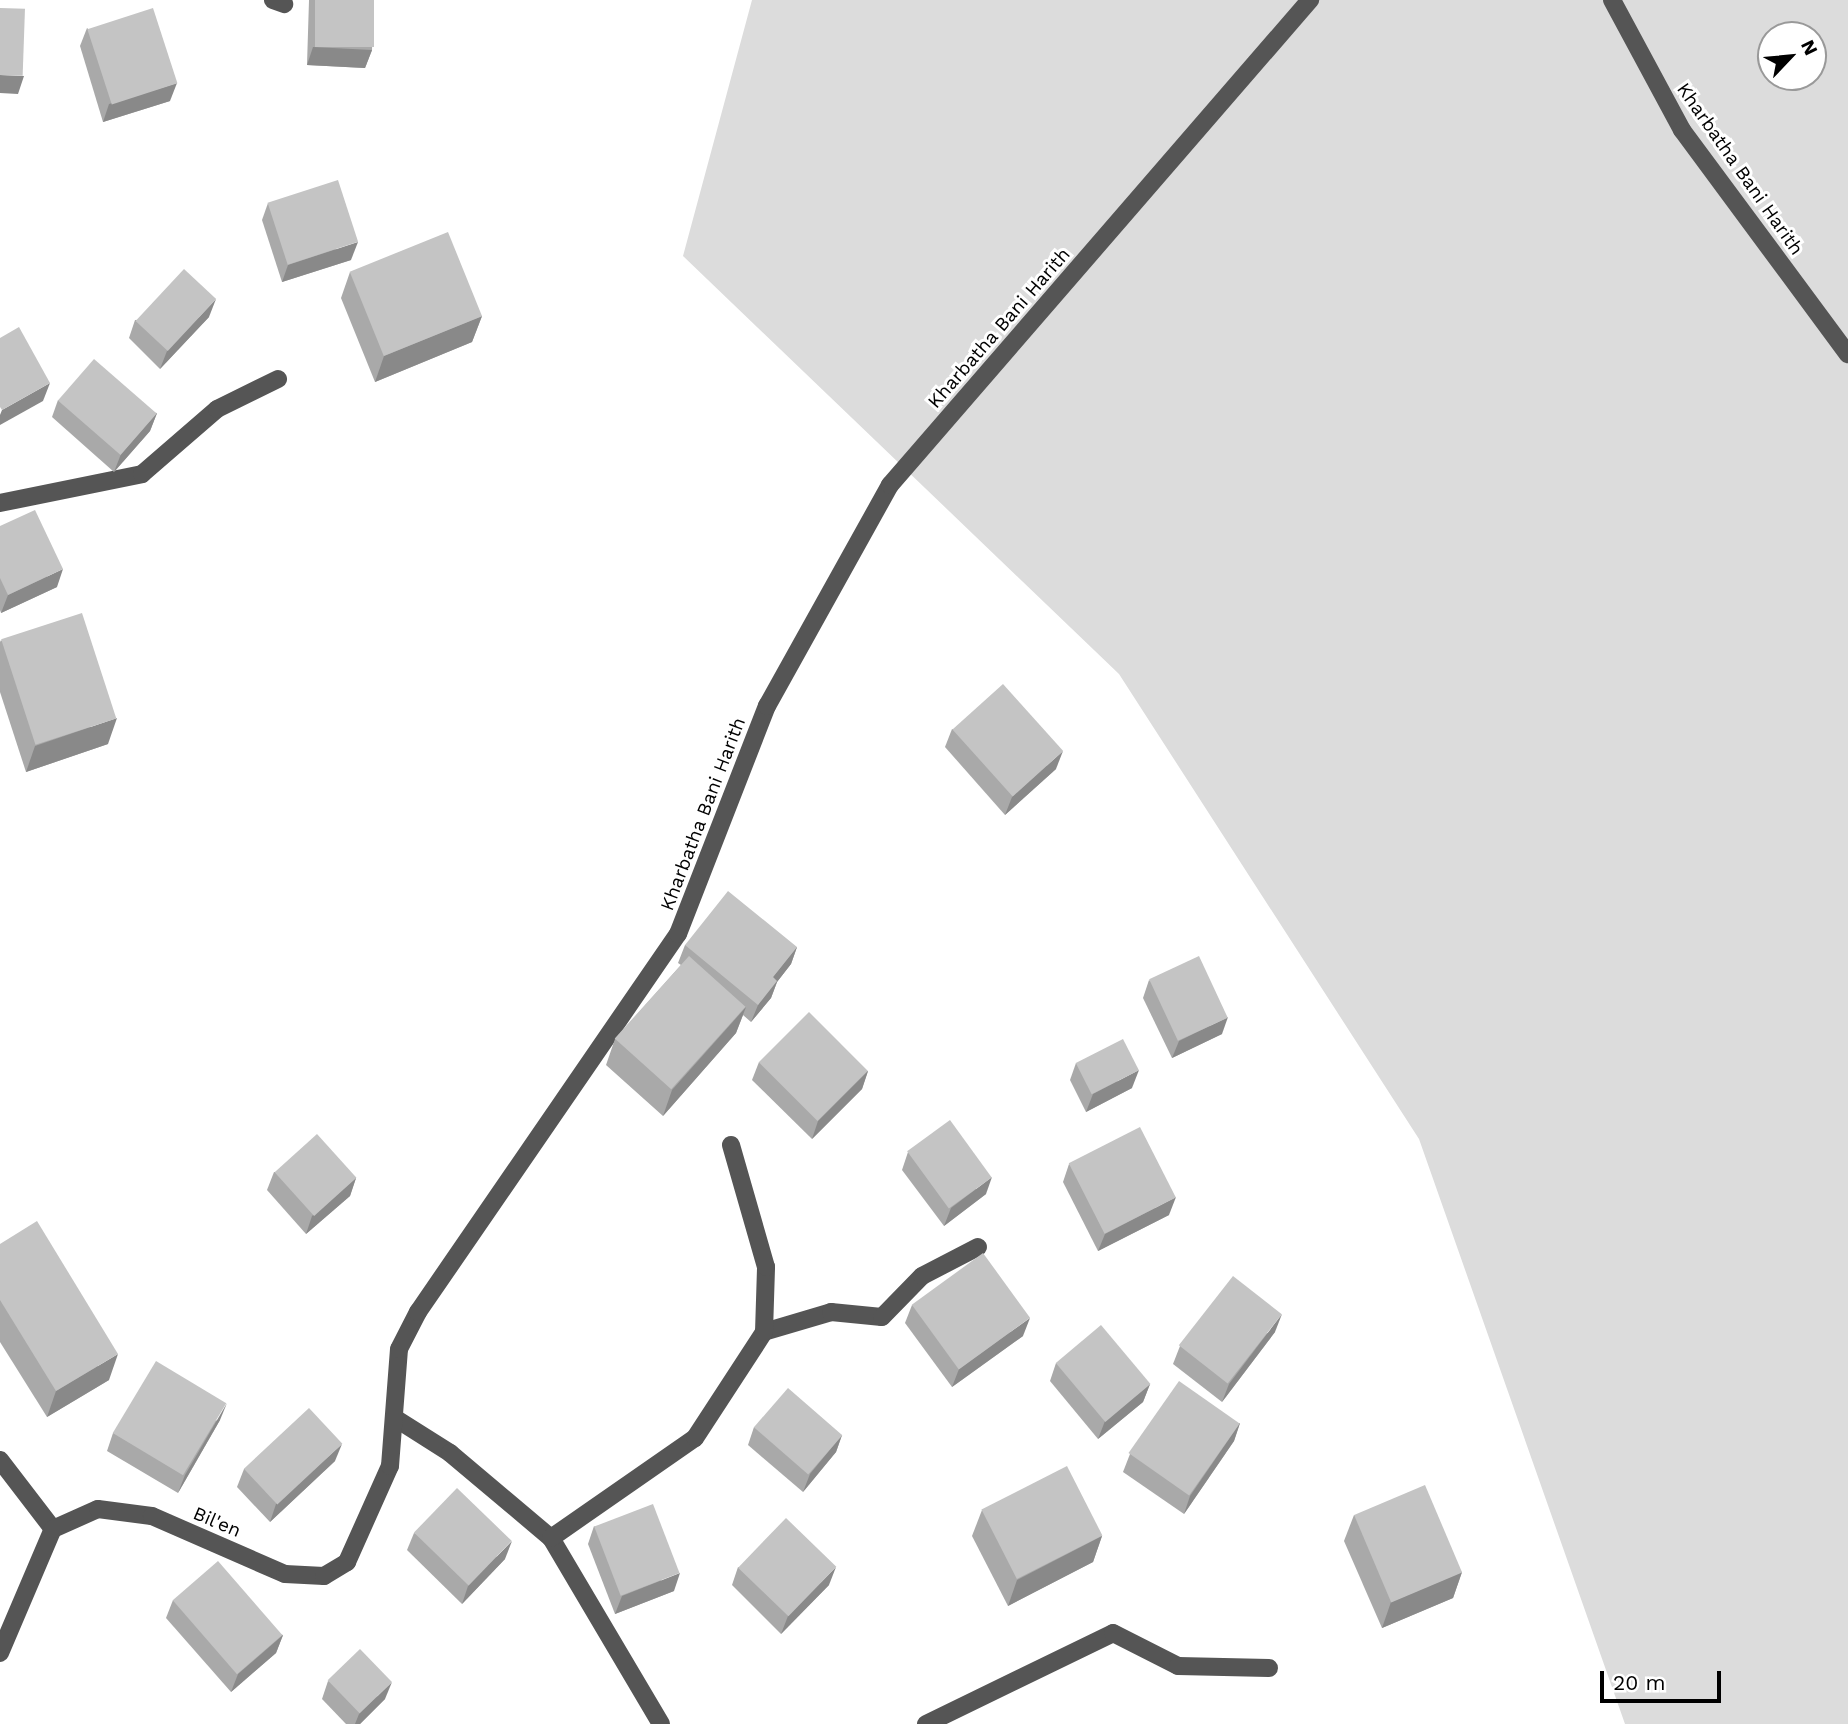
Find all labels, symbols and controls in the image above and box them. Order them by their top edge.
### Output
north arrow [1757,21,1827,91]
text: N [1796,36,1823,59]
street label: Kharbatha Bani Harith [1672,78,1808,260]
street label: Kharbatha Bani Harith [923,243,1075,413]
street label: Kharbatha Bani Harith [656,714,750,914]
street label: Bil'en [190,1502,244,1542]
scale bar [1603,1658,1724,1702]
text: 20 m [1613,1670,1665,1695]

